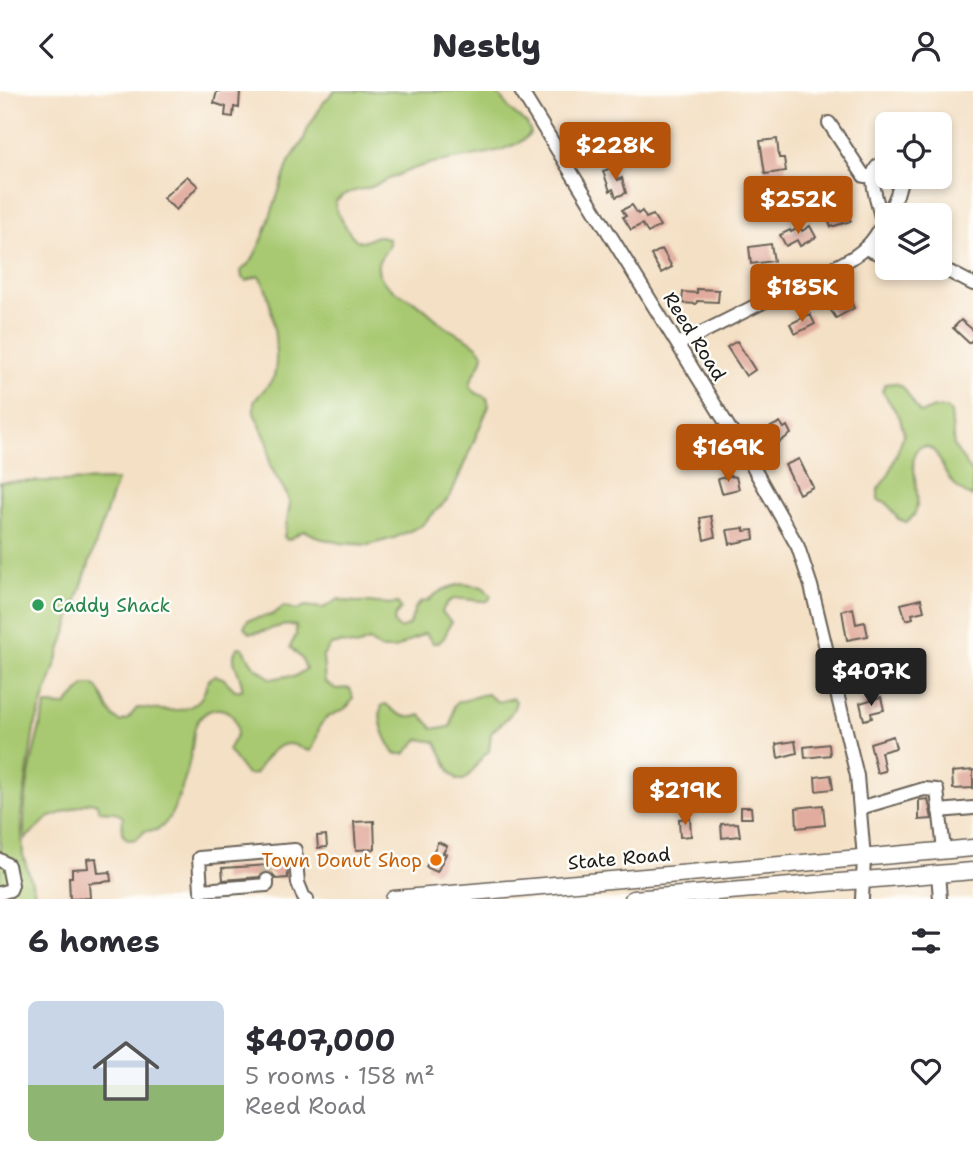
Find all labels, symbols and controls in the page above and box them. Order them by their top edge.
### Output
text: Nestly [432,24,541,67]
icon: back [28,27,66,65]
icon: person [907,27,945,65]
map controls [875,112,952,280]
button: locate [875,112,952,189]
pin: $228K [566,123,664,182]
text: $228K [576,130,654,160]
pin: $252K [749,177,847,236]
text: $252K [760,184,836,214]
button: layers [875,203,952,280]
pin: $185K [753,265,851,324]
text: $185K [766,272,838,302]
street label: Reed Road [657,287,732,385]
pin: $169K [679,425,777,484]
text: $169K [692,432,764,462]
place label: Caddy Shack [52,593,170,618]
marker: Caddy Shack [30,597,46,613]
pin: $407K [822,649,920,708]
text: $407K [831,656,911,686]
pin: $219K [636,767,734,827]
text: $219K [649,775,721,805]
street label: State Road [567,842,671,875]
place label: Town Donut Shop [261,848,422,873]
marker: Town Donut Shop [428,852,444,868]
text: 6 homes [28,921,160,962]
icon: filters [907,922,945,960]
text: $407,000 [245,1020,396,1061]
icon: home [84,1029,168,1113]
icon: heart [907,1052,945,1090]
text: 5 rooms · 158 m² [245,1061,435,1091]
text: Reed Road [245,1091,366,1121]

